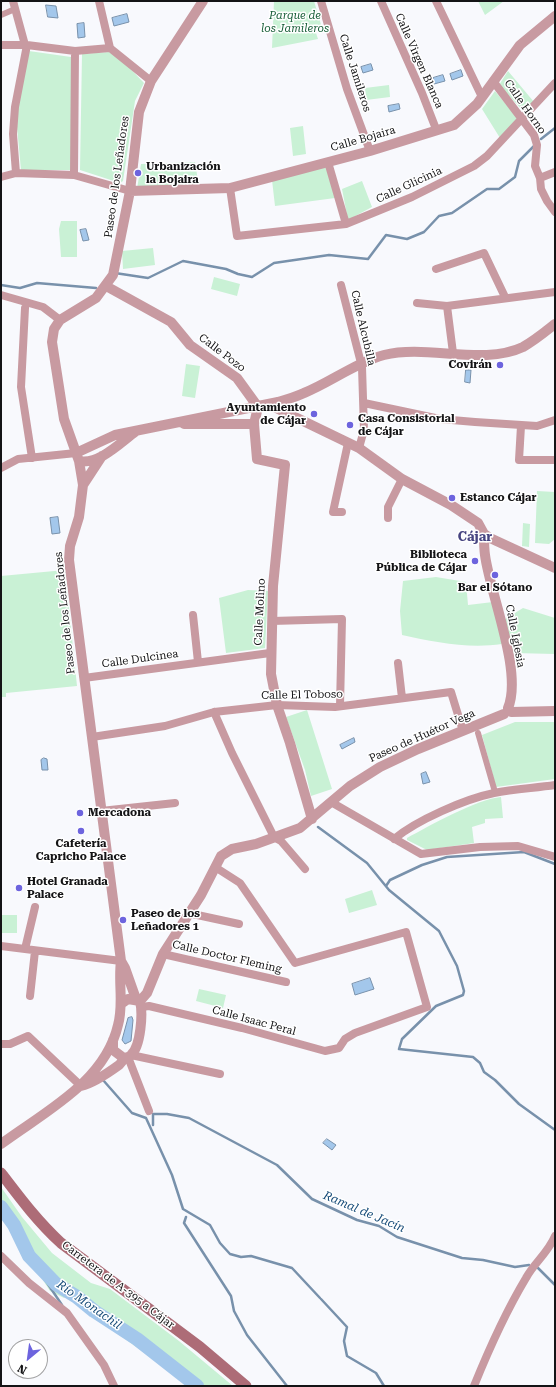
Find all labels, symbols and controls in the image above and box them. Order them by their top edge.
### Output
park label: Parque de los Jamileros [261,9,329,35]
street label: Calle Virgen Blanca [392,11,446,111]
street label: Calle Jamileros [336,33,374,113]
street label: Calle Horno [501,77,549,137]
street label: Paseo de los Leñadores [102,115,132,239]
street label: Calle Bojaira [329,123,397,155]
place label: Urbanización la Bojaira [146,160,221,186]
street label: Calle Glicinia [374,164,444,206]
marker: Urbanización la Bojaira [133,168,143,178]
street label: Calle Alcubilla [348,289,378,367]
street label: Calle Pozo [196,331,248,375]
place label: Covirán [448,358,492,372]
marker: Covirán [495,360,505,370]
place label: Ayuntamiento de Cájar [227,401,306,427]
marker: Ayuntamiento de Cájar [309,409,319,419]
place label: Casa Consistorial de Cájar [358,412,455,438]
marker: Casa Consistorial de Cájar [345,420,355,430]
place label: Estanco Cájar [460,491,536,505]
marker: Estanco Cájar [447,493,457,503]
district label: Cájar [458,529,492,545]
place label: Biblioteca Pública de Cájar [376,548,467,574]
street label: Paseo de los Leñadores [52,551,78,675]
marker: Biblioteca Pública de Cájar [470,556,480,566]
marker: Bar el Sótano [490,570,500,580]
street label: Calle Molino [252,578,268,646]
place label: Bar el Sótano [458,581,532,595]
street label: Calle Iglesia [502,603,528,669]
street label: Calle Dulcinea [101,647,179,671]
street label: Calle El Toboso [261,688,343,702]
street label: Paseo de Huétor Vega [367,707,477,765]
place label: Mercadona [88,806,151,820]
marker: Mercadona [75,808,85,818]
marker: Cafetería Capricho Palace [76,826,86,836]
place label: Cafetería Capricho Palace [36,837,126,863]
place label: Hotel Granada Palace [27,875,108,901]
marker: Hotel Granada Palace [14,883,24,893]
place label: Paseo de los Leñadores 1 [131,907,200,933]
marker: Paseo de los Leñadores 1 [118,915,128,925]
street label: Calle Doctor Fleming [171,938,283,976]
street label: Calle Isaac Peral [211,1003,297,1039]
water label: Ramal de Jacín [321,1188,407,1236]
street label: Carretera de A-395 a Cájar [59,1238,177,1332]
water label: Río Monachil [54,1277,124,1333]
north arrow [8,1339,48,1379]
text: N [16,1361,29,1377]

